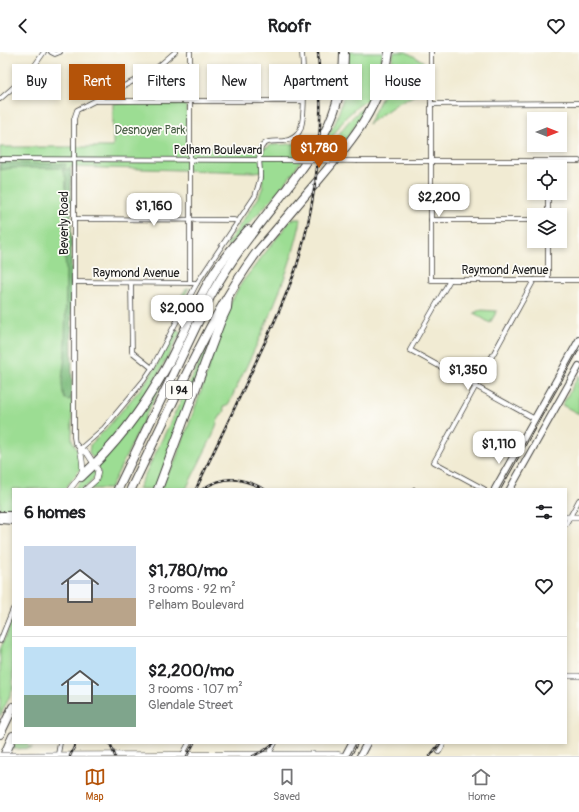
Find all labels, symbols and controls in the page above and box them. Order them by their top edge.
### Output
icon: back [12,15,34,37]
text: Roofr [268,15,311,38]
icon: heart [545,15,567,37]
chip: Buy [12,64,61,100]
chip: Rent [69,64,125,100]
chip: Filters [133,64,199,100]
chip: New [207,64,261,100]
chip: Apartment [269,64,362,100]
chip: House [370,64,435,100]
north arrow [527,112,567,152]
map controls [527,112,567,248]
park label: Desnoyer Park [114,123,186,138]
pin: $1,780 [286,135,352,169]
text: $1,780 [300,140,338,156]
street label: Pelham Boulevard [174,143,263,158]
button: locate [527,160,567,200]
pin: $2,200 [406,184,472,218]
text: $2,200 [418,189,460,205]
street label: Beverly Road [57,191,72,255]
pin: $1,160 [121,193,187,227]
text: $1,160 [136,198,172,214]
button: layers [527,208,567,248]
street label: Raymond Avenue [462,263,548,278]
street label: Raymond Avenue [93,266,179,281]
pin: $2,000 [149,295,215,329]
text: $2,000 [160,300,204,316]
pin: $1,350 [435,357,501,391]
text: $1,350 [449,362,487,378]
road number: I 94 [166,381,192,399]
pin: $1,110 [466,431,532,465]
text: $1,110 [482,436,516,452]
icon: filters [533,501,555,523]
text: 6 homes [24,502,85,523]
text: $1,780/mo [148,560,228,581]
icon: home [56,562,104,610]
icon: heart [533,575,555,597]
text: 3 rooms · 92 m² [148,581,236,597]
text: Pelham Boulevard [148,597,244,613]
text: $2,200/mo [148,660,234,681]
icon: home [56,663,104,711]
icon: heart [533,676,555,698]
text: 3 rooms · 107 m² [148,681,243,697]
text: Glendale Street [148,697,233,713]
tab: Map [84,766,106,803]
tab: Saved [273,766,300,803]
tab: Home [468,766,495,803]

